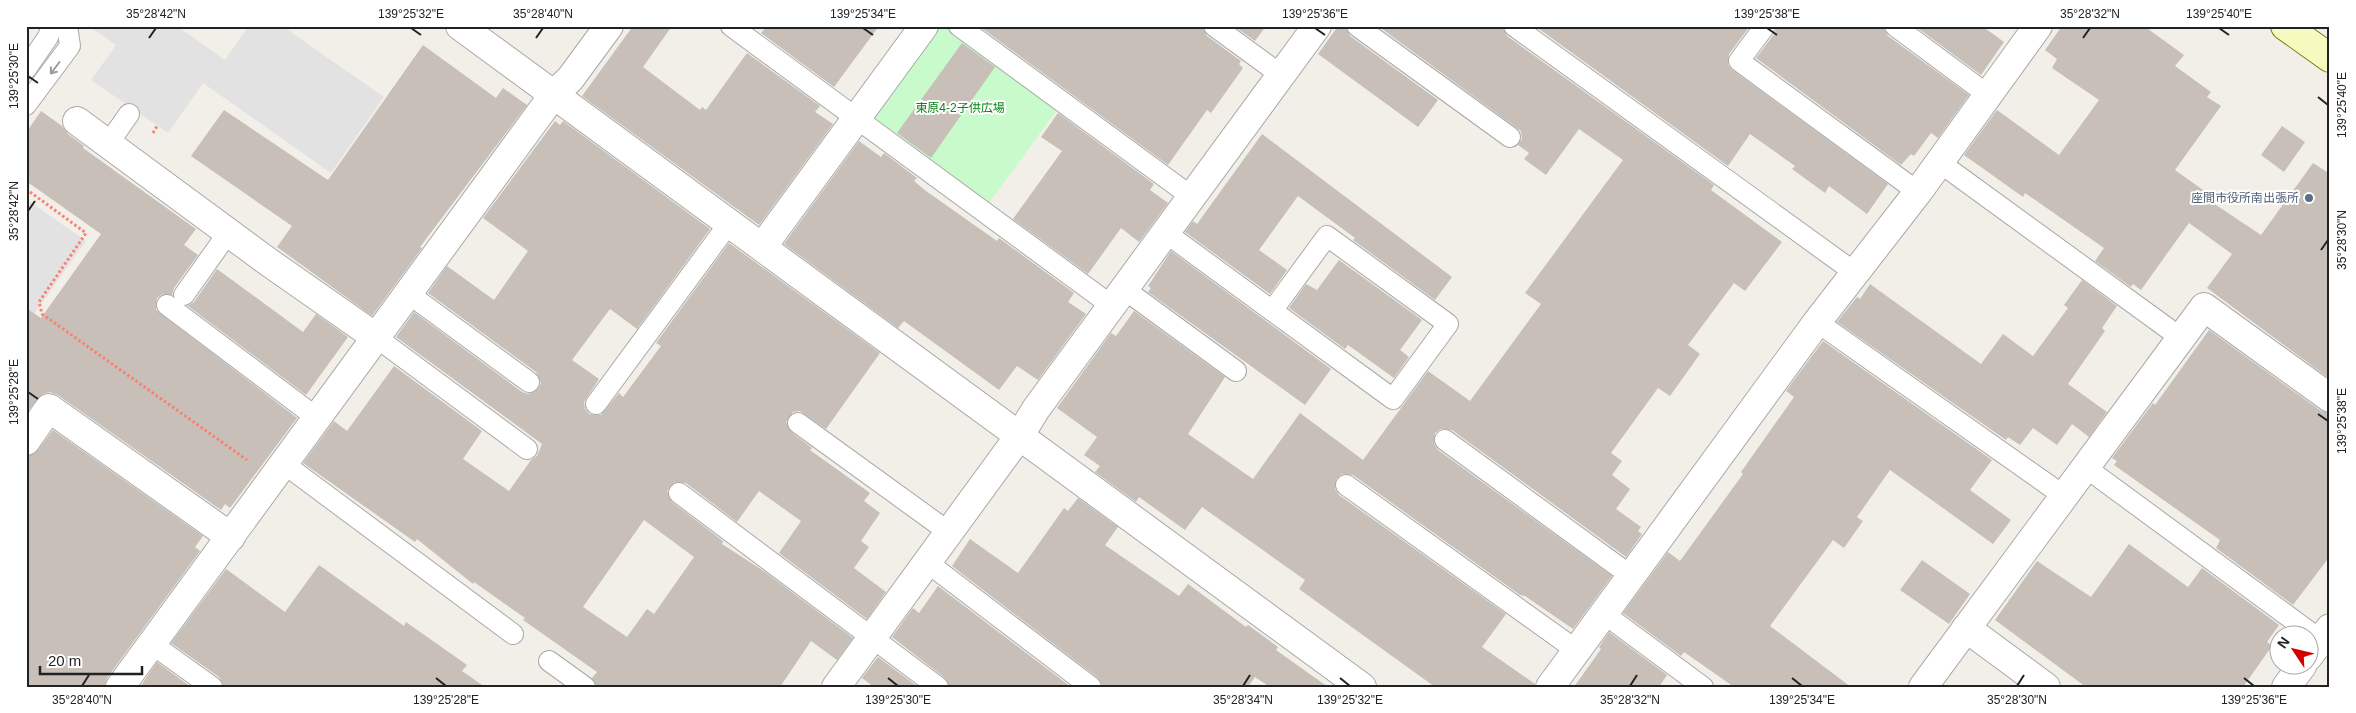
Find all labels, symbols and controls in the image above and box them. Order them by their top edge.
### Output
text: 35°28'42"N [126,7,186,21]
text: 139°25'32"E [378,7,444,21]
text: 35°28'40"N [513,7,573,21]
text: 139°25'34"E [830,7,896,21]
text: 139°25'36"E [1282,7,1348,21]
text: 139°25'38"E [1734,7,1800,21]
text: 35°28'32"N [2060,7,2120,21]
text: 139°25'40"E [2186,7,2252,21]
text: 139°25'30"E [7,43,21,109]
one-way arrow [50,61,60,75]
text: 139°25'40"E [2335,72,2349,138]
park label: 東原4-2子供広場 [915,101,1005,115]
text: 35°28'42"N [7,181,21,241]
place label: 座間市役所南出張所 [2191,191,2299,205]
marker: 座間市役所南出張所 [2303,192,2315,204]
text: 35°28'30"N [2335,210,2349,270]
text: 139°25'28"E [7,359,21,425]
text: 139°25'38"E [2335,388,2349,454]
north arrow [2268,626,2318,676]
text: N [2274,634,2293,651]
scale bar [40,643,142,675]
text: 20 m [48,652,81,669]
text: 35°28'40"N [52,693,112,707]
text: 139°25'28"E [413,693,479,707]
text: 139°25'30"E [865,693,931,707]
text: 35°28'34"N [1213,693,1273,707]
text: 139°25'32"E [1317,693,1383,707]
text: 35°28'32"N [1600,693,1660,707]
text: 139°25'34"E [1769,693,1835,707]
text: 35°28'30"N [1987,693,2047,707]
text: 139°25'36"E [2221,693,2287,707]

